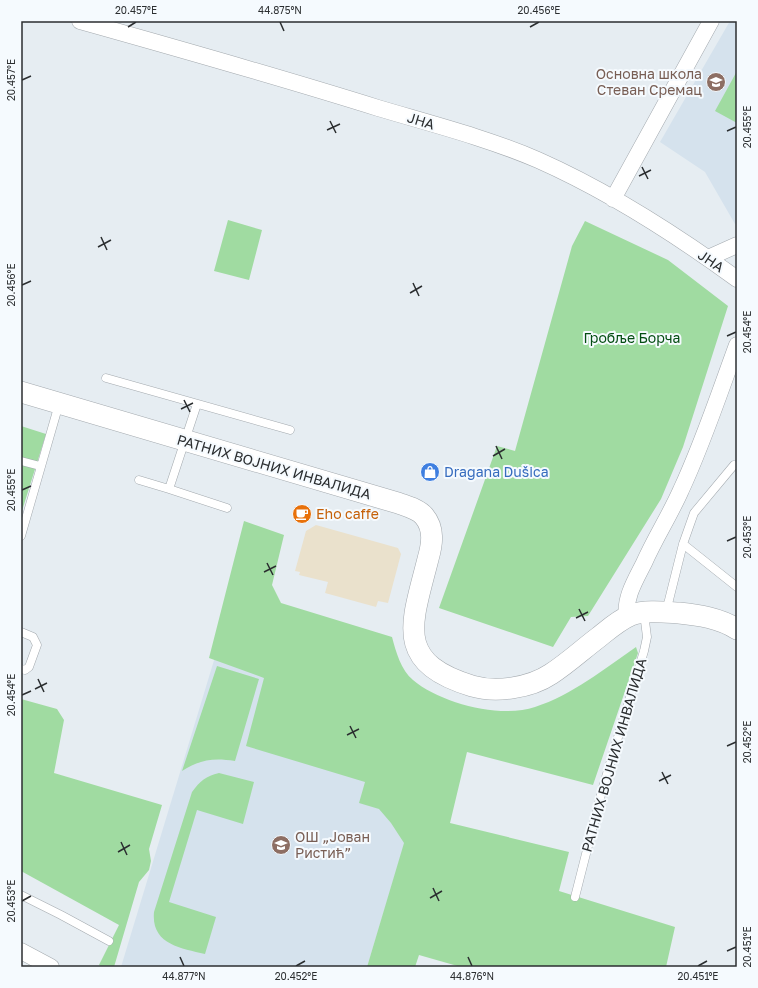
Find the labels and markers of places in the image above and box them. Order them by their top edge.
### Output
place label: Основна школа Стеван Сремац [596,65,702,98]
school or university icon: Основна школа Стеван Сремац [705,71,727,93]
shop icon: Dragana Dušica [419,461,441,483]
place label: Dragana Dušica [444,463,549,480]
cafe icon: Eho caffe [291,503,313,525]
place label: Eho caffe [316,505,379,522]
place label: ОШ „Јован Ристић” [295,828,370,861]
school or university icon: ОШ „Јован Ристић” [270,834,292,856]

